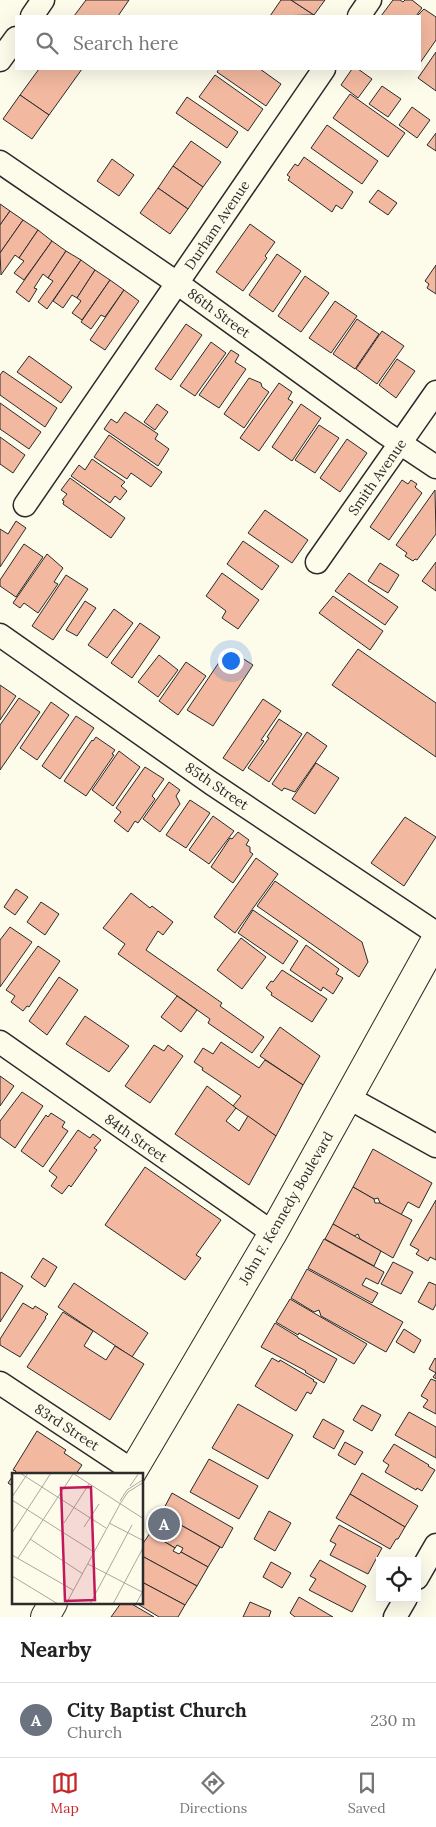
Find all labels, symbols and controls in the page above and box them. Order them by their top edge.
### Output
search box [15,15,421,70]
icon: search [33,29,61,57]
text: Search here [73,31,179,55]
street label: Durham Avenue [180,176,254,273]
street label: 86th Street [184,284,254,342]
street label: Smith Avenue [344,435,410,519]
your location [218,648,244,674]
street label: 85th Street [182,758,253,814]
street label: 84th Street [101,1110,171,1167]
street label: John F. Kennedy Boulevard [234,1128,337,1289]
street label: 83rd Street [31,1399,103,1455]
inset map [12,1473,144,1604]
pin: A [148,1505,180,1543]
map controls [376,1557,421,1602]
button: locate [376,1557,421,1602]
text: Nearby [20,1636,91,1663]
text: City Baptist Church [67,1698,247,1722]
text: A [31,1710,41,1730]
text: 230 m [370,1710,416,1730]
text: Church [67,1722,122,1742]
tab: Map [50,1769,79,1817]
tab: Directions [179,1769,247,1817]
tab: Saved [348,1769,386,1817]

